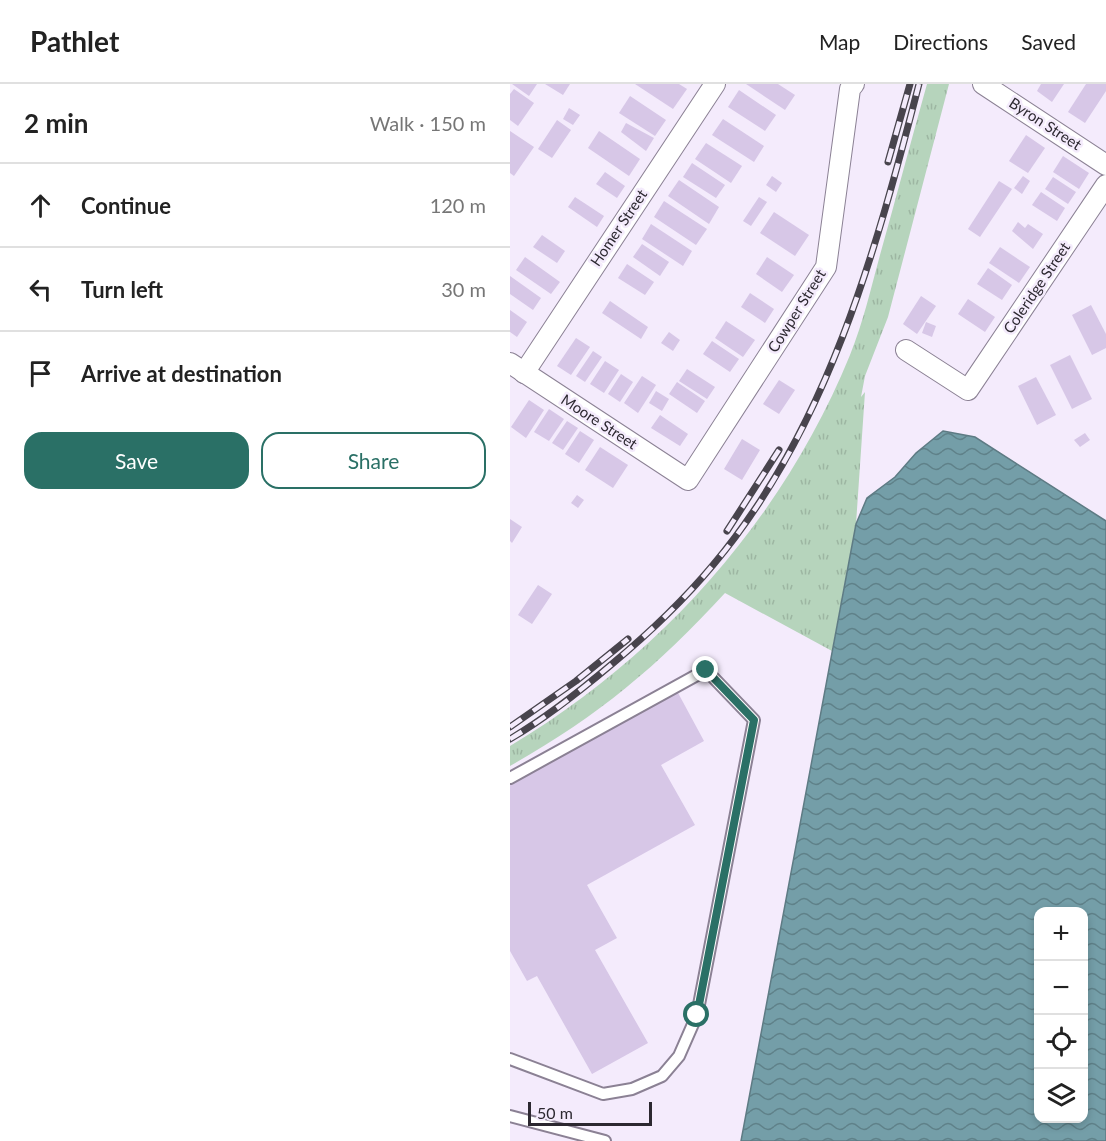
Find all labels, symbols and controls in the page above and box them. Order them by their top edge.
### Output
text: Pathlet [30,24,119,58]
text: Map [819,29,860,54]
text: Directions [893,29,988,54]
text: Saved [1021,29,1076,54]
street label: Byron Street [1006,93,1086,154]
text: 2 min [24,107,88,139]
text: Walk · 150 m [370,111,486,135]
street label: Homer Street [586,185,651,269]
icon: ahead [24,189,57,222]
text: Continue [81,192,171,219]
text: 120 m [430,193,486,217]
street label: Coleridge Street [999,238,1074,337]
street label: Cowper Street [763,265,829,355]
icon: left [24,273,57,306]
text: Turn left [81,276,163,303]
text: 30 m [441,277,486,301]
icon: arrive [24,357,57,390]
text: Arrive at destination [81,360,282,387]
street label: Moore Street [558,390,641,453]
button: Save [24,432,249,489]
button: Share [261,432,486,489]
route end [692,656,718,682]
map controls [1034,907,1088,1123]
button: + [1034,907,1088,961]
button: − [1034,961,1088,1015]
route start [683,1001,709,1027]
button: locate [1034,1015,1088,1069]
button: layers [1034,1069,1088,1123]
scale bar [528,1099,652,1126]
text: 50 m [537,1103,573,1122]

